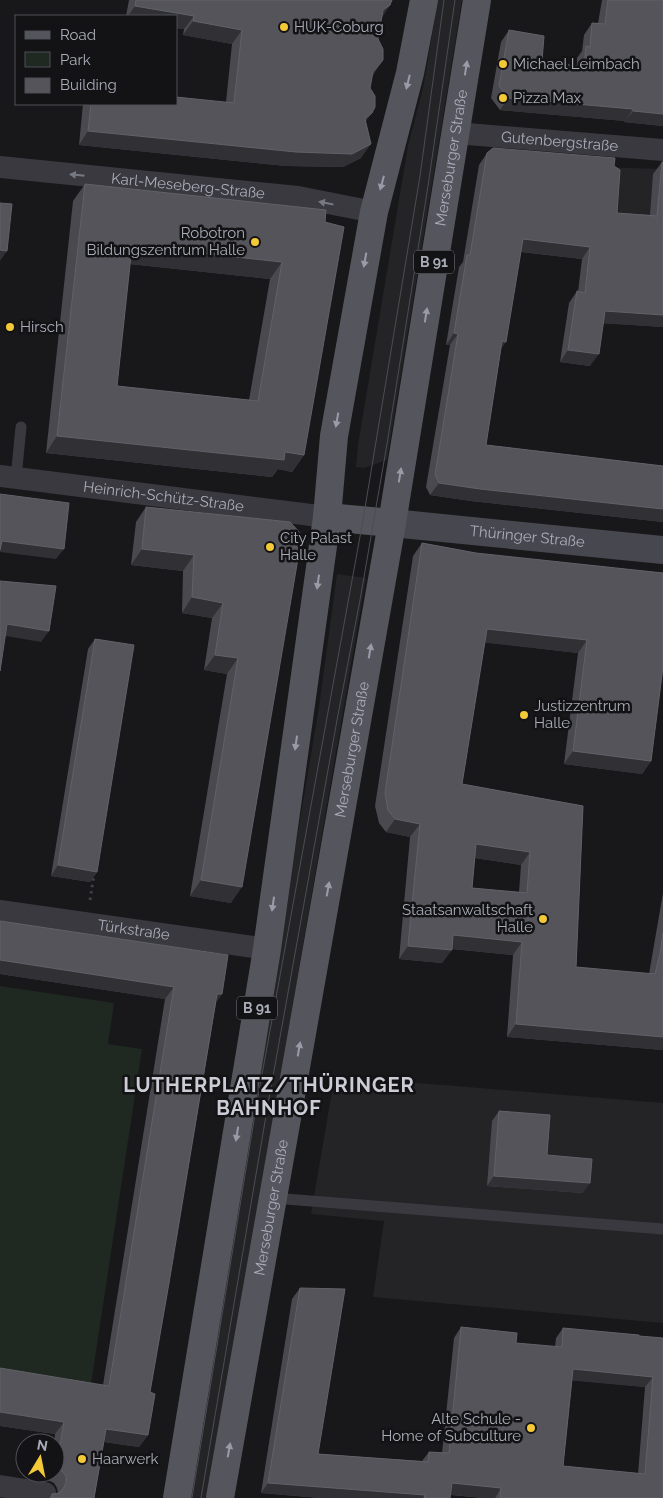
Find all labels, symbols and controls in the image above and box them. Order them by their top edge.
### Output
legend [15,15,178,105]
place label: HUK-Coburg [294,18,384,36]
marker: HUK-Coburg [278,21,290,33]
text: Road [60,26,96,44]
text: Park [60,51,91,69]
place label: Michael Leimbach [513,55,640,73]
marker: Michael Leimbach [497,58,509,70]
one-way arrow [462,60,470,76]
one-way arrow [404,75,412,90]
text: Building [60,76,117,94]
street label: Merseburger Straße [431,88,471,227]
place label: Pizza Max [513,89,582,107]
marker: Pizza Max [497,92,509,104]
street label: Gutenbergstraße [500,128,619,155]
street label: Karl-Meseberg-Straße [110,169,266,203]
one-way arrow [69,171,85,179]
one-way arrow [377,175,385,190]
one-way arrow [317,198,333,206]
place label: Robotron Bildungszentrum Halle [87,224,245,259]
marker: Robotron Bildungszentrum Halle [249,236,261,248]
road number: B 91 [414,250,454,274]
one-way arrow [361,253,369,269]
one-way arrow [422,306,430,322]
place label: Hirsch [20,318,64,336]
marker: Hirsch [4,321,16,333]
one-way arrow [332,413,340,429]
one-way arrow [396,467,404,483]
street label: Heinrich-Schütz-Straße [82,478,245,516]
street label: Thüringer Straße [469,522,586,551]
place label: City Palast Halle [280,529,352,564]
marker: City Palast Halle [264,541,276,553]
one-way arrow [314,574,322,590]
one-way arrow [366,643,374,659]
street label: Merseburger Straße [331,680,373,819]
place label: Justizzentrum Halle [534,697,631,732]
marker: Justizzentrum Halle [518,709,530,721]
one-way arrow [292,735,300,751]
one-way arrow [324,880,332,896]
one-way arrow [269,896,277,912]
place label: Staatsanwaltschaft Halle [402,901,533,936]
marker: Staatsanwaltschaft Halle [537,913,549,925]
street label: Türkstraße [96,916,171,944]
road number: B 91 [237,996,277,1020]
one-way arrow [296,1040,304,1056]
district label: LUTHERPLATZ/THÜRINGER BAHNHOF [123,1073,415,1120]
one-way arrow [232,1126,240,1142]
street label: Merseburger Straße [250,1138,292,1277]
place label: Alte Schule - Home of Subculture [381,1410,521,1445]
marker: Alte Schule - Home of Subculture [525,1422,537,1434]
north arrow [15,1433,65,1483]
text: N [36,1436,49,1454]
one-way arrow [225,1442,233,1458]
place label: Haarwerk [92,1450,159,1468]
marker: Haarwerk [76,1453,88,1465]

